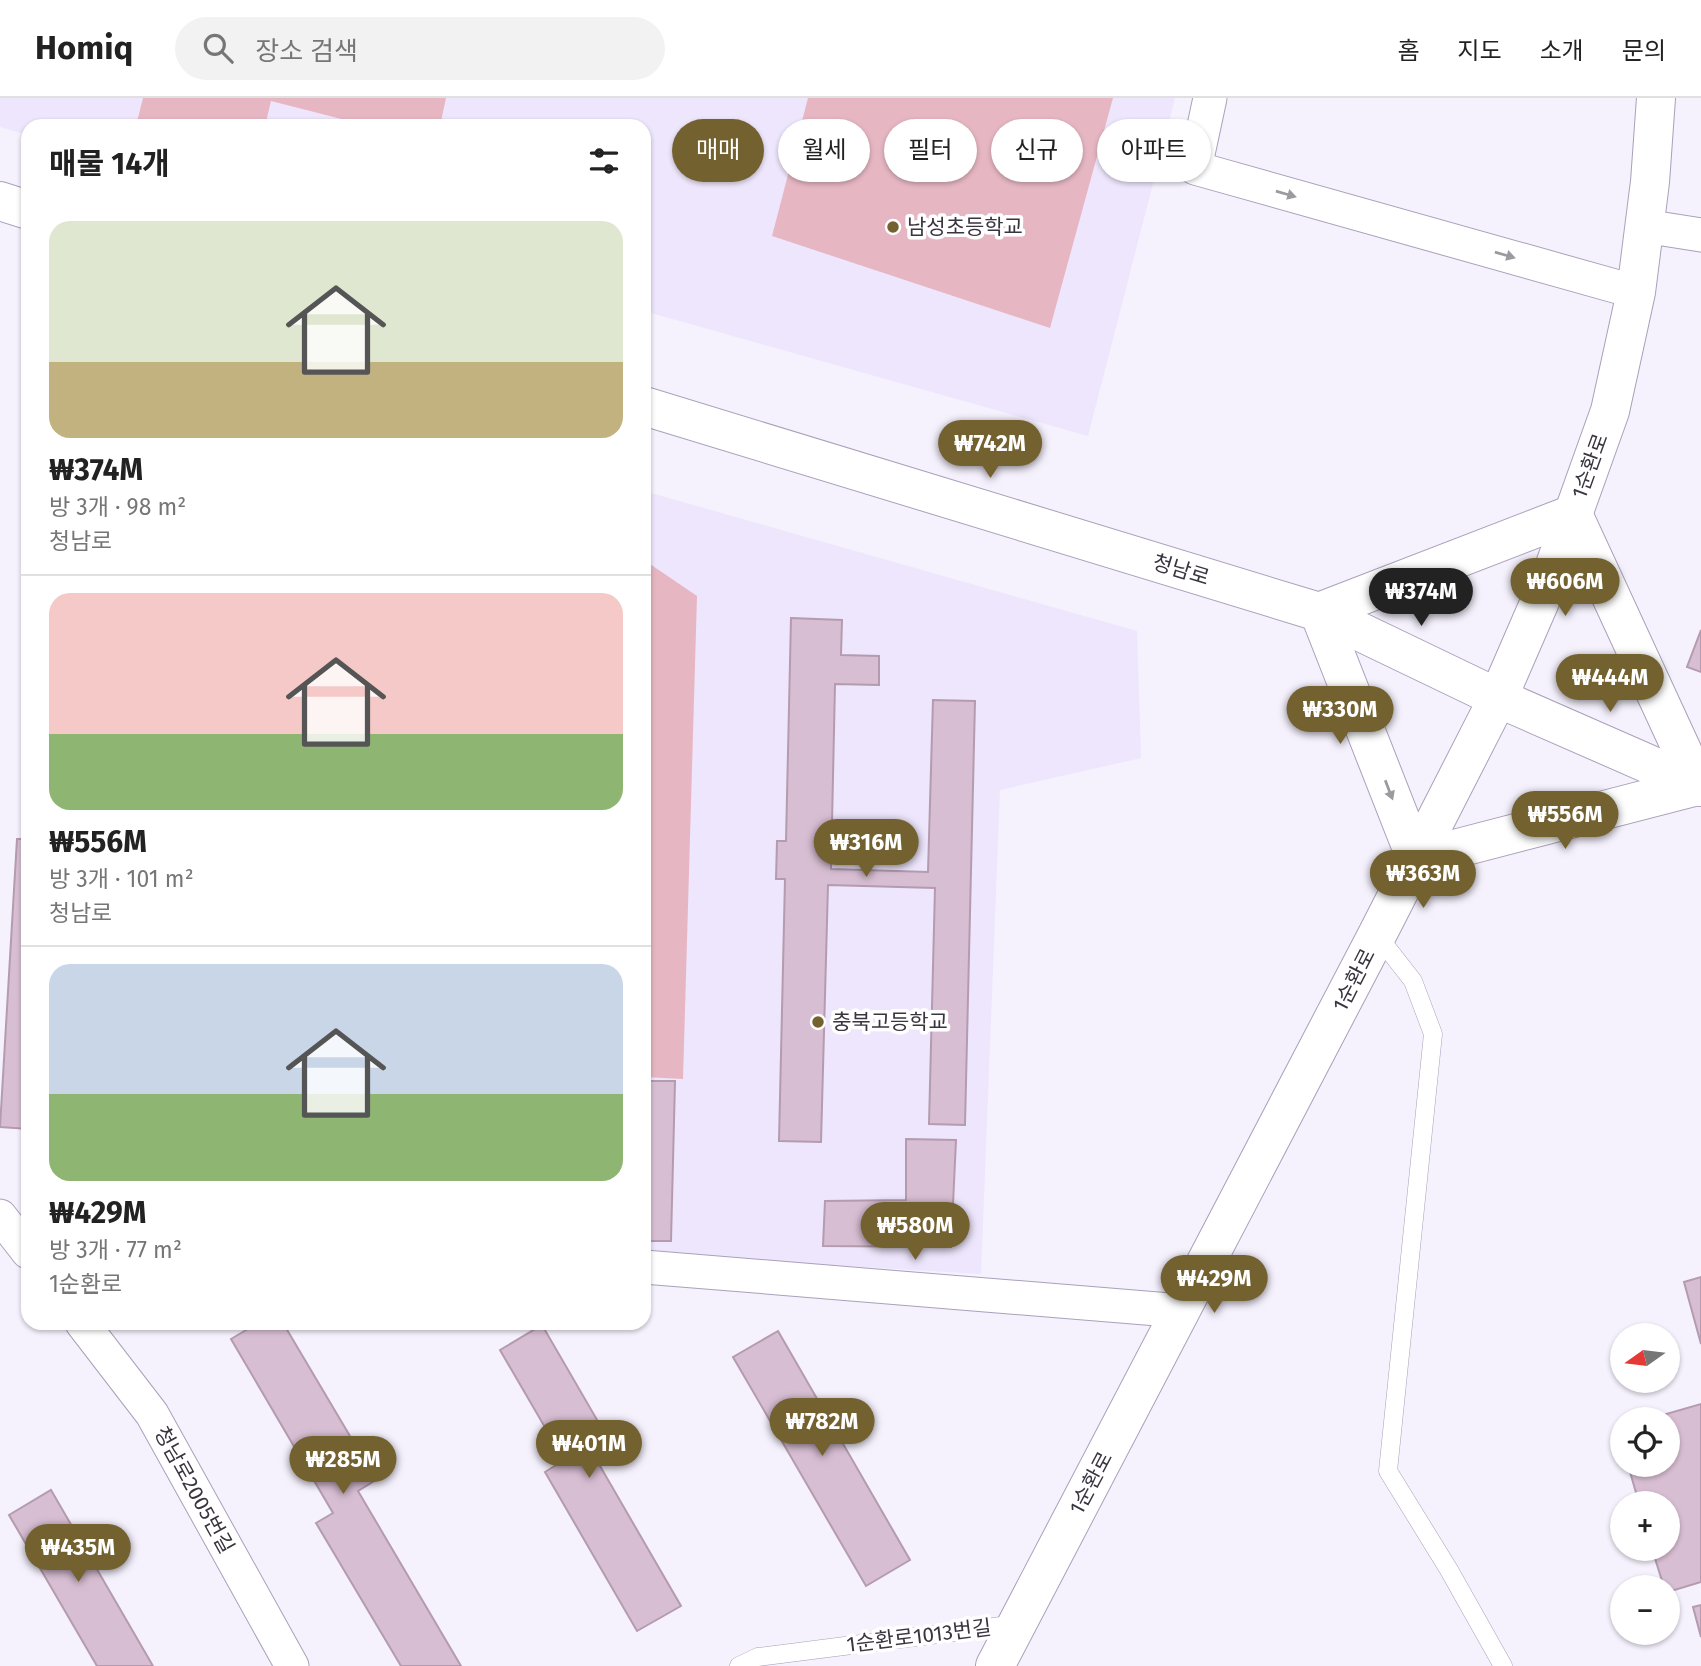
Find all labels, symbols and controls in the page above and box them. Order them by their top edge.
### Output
search box [175,17,665,80]
text: Homiq [35,28,133,68]
icon: search [199,29,237,67]
text: 장소 검색 [255,36,358,67]
text: 홈 [1397,37,1419,65]
text: 지도 [1457,37,1502,65]
text: 소개 [1540,37,1584,65]
text: 문의 [1622,37,1666,65]
chip: 매매 [672,119,764,182]
chip: 월세 [778,119,870,182]
chip: 필터 [884,119,977,182]
chip: 신규 [991,119,1083,182]
chip: 아파트 [1097,119,1211,182]
icon: filters [585,142,623,180]
text: 매물 14개 [49,146,170,182]
one-way arrow [1276,189,1297,199]
place label: 남성초등학교 [907,214,1023,240]
marker: 남성초등학교 [885,219,901,235]
one-way arrow [1495,251,1516,261]
icon: home [273,267,399,393]
pin: ₩742M [941,420,1039,480]
text: ₩742M [954,429,1026,457]
street label: 1순환로 [1566,430,1614,502]
text: ₩374M [49,452,143,488]
text: 방 3개 · 98 m² [49,493,186,521]
text: 청남로 [49,527,112,555]
street label: 청남로 [1149,549,1213,591]
pin: ₩606M [1516,559,1614,618]
text: ₩606M [1527,567,1603,595]
pin: ₩374M [1372,568,1470,628]
text: ₩374M [1385,577,1457,605]
icon: home [273,639,399,765]
pin: ₩444M [1561,654,1659,714]
text: ₩444M [1572,663,1648,691]
pin: ₩330M [1291,686,1389,746]
text: ₩330M [1303,695,1377,723]
one-way arrow [1384,779,1395,800]
pin: ₩556M [1516,792,1614,851]
text: ₩556M [1527,800,1603,828]
pin: ₩316M [817,820,915,879]
text: ₩556M [49,824,147,860]
text: ₩316M [830,828,902,856]
pin: ₩363M [1374,850,1472,910]
text: ₩363M [1386,859,1460,887]
text: 방 3개 · 101 m² [49,865,194,893]
text: 청남로 [49,899,112,927]
street label: 1순환로 [1327,944,1381,1016]
place label: 충북고등학교 [832,1009,948,1035]
icon: home [273,1010,399,1136]
marker: 충북고등학교 [810,1014,826,1030]
text: ₩429M [49,1195,146,1231]
pin: ₩580M [866,1202,964,1262]
text: ₩580M [877,1211,953,1239]
text: 방 3개 · 77 m² [49,1236,182,1264]
pin: ₩429M [1165,1256,1263,1315]
text: ₩429M [1177,1264,1251,1292]
text: 1순환로 [49,1270,122,1298]
north arrow [1610,1323,1680,1393]
map controls [1610,1323,1680,1645]
pin: ₩782M [773,1398,871,1458]
text: ₩782M [786,1407,858,1435]
button: locate [1610,1407,1680,1477]
pin: ₩401M [540,1420,638,1480]
street label: 청남로2005번길 [148,1422,240,1558]
text: ₩401M [552,1429,626,1457]
pin: ₩285M [294,1436,392,1496]
text: ₩285M [305,1445,381,1473]
street label: 1순환로 [1064,1447,1118,1519]
button: + [1610,1491,1680,1561]
pin: ₩435M [29,1524,127,1584]
text: ₩435M [41,1533,115,1561]
button: − [1610,1575,1680,1645]
street label: 1순환로1013번길 [845,1614,993,1658]

